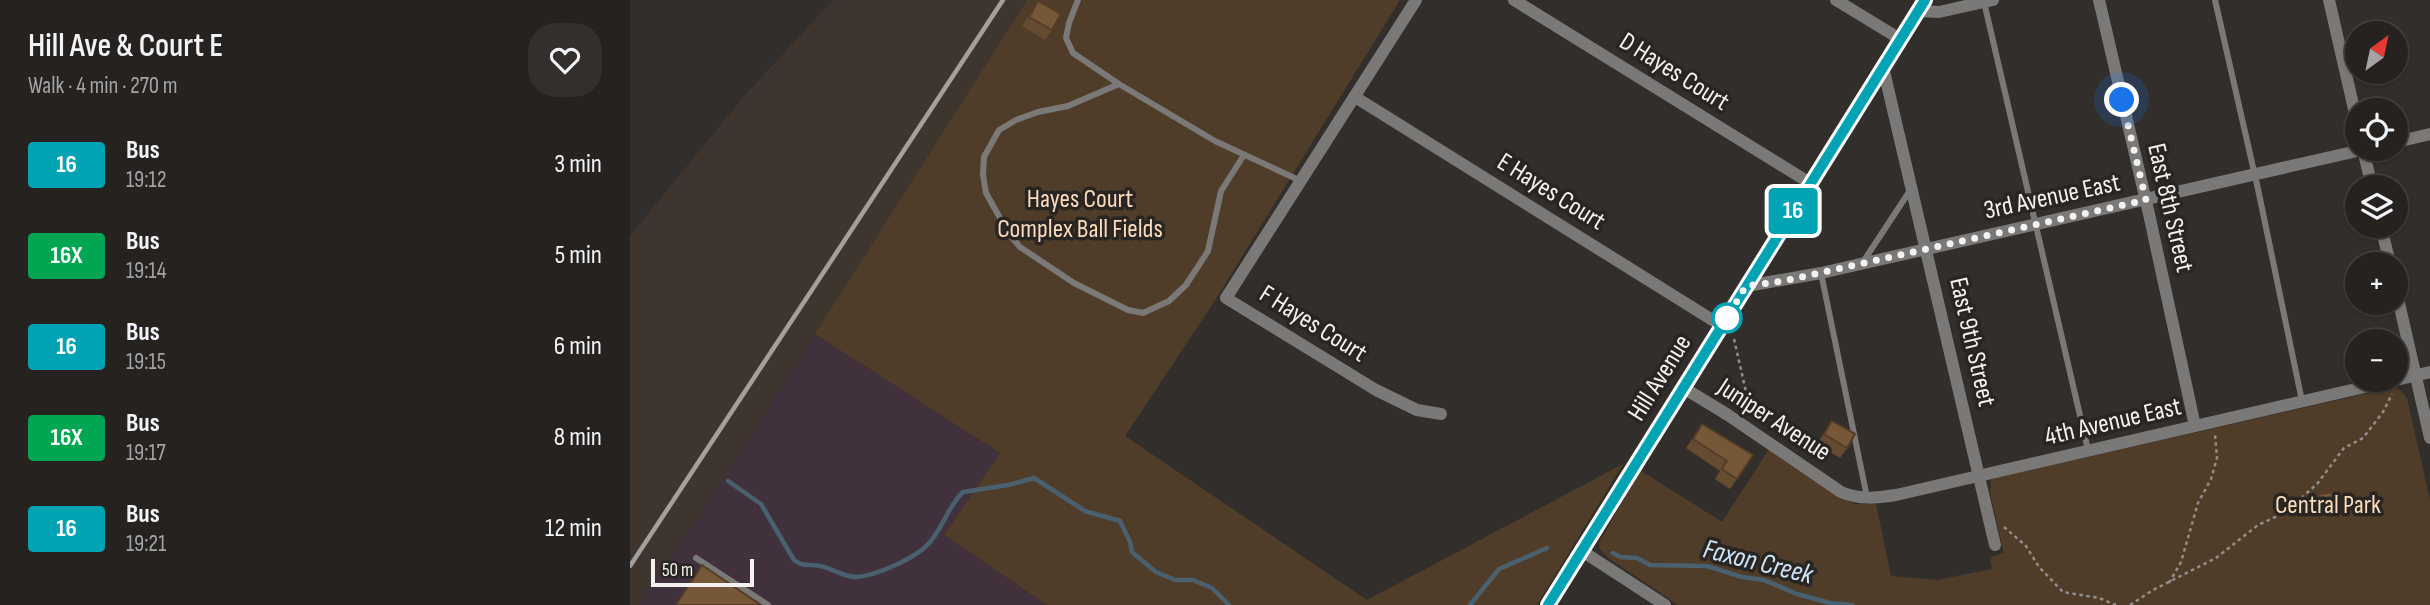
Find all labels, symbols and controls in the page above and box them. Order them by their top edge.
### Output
north arrow [2345,21,2408,84]
map controls [2345,21,2408,392]
button: heart [528,23,602,97]
text: Hill Ave & Court E [28,26,223,66]
street label: D Hayes Court [1613,26,1735,118]
text: Walk · 4 min · 270 m [28,72,178,100]
your location [2104,82,2139,117]
button: locate [2345,98,2408,161]
text: Bus [126,135,160,166]
street label: East 8th Street [2140,141,2200,275]
street label: E Hayes Court [1491,147,1611,237]
text: 3 min [554,149,602,180]
text: 16 [56,150,77,179]
text: 19:12 [126,166,166,194]
street label: 3rd Avenue East [1981,167,2123,227]
button: layers [2345,175,2408,238]
park label: Hayes Court Complex Ball Fields [997,184,1163,245]
line badge: 16 [1762,188,1824,234]
text: 16 [1783,196,1803,225]
text: Bus [126,226,160,257]
text: 5 min [555,240,602,271]
text: 16X [51,241,82,270]
button: + [2345,252,2408,315]
text: 19:14 [126,257,166,285]
street label: East 9th Street [1942,274,2002,410]
street label: F Hayes Court [1254,279,1373,369]
unlabelled marker [1712,303,1742,333]
text: Bus [126,317,160,348]
street label: Hill Avenue [1622,329,1698,427]
button: − [2345,329,2408,392]
text: 6 min [554,331,602,362]
text: 16 [56,332,77,361]
text: 19:15 [126,348,166,376]
street label: Juniper Avenue [1711,371,1836,468]
street label: 4th Avenue East [2042,391,2184,453]
text: Bus [126,408,160,439]
text: 8 min [554,422,602,453]
text: 16X [51,423,82,452]
text: 19:17 [126,439,166,467]
park label: Central Park [2275,490,2381,521]
text: Bus [126,499,160,530]
text: 12 min [545,513,602,544]
text: 16 [56,514,77,543]
text: 19:21 [126,530,166,558]
water label: Faxon Creek [1700,532,1818,592]
scale bar [651,556,754,588]
text: 50 m [662,559,693,582]

